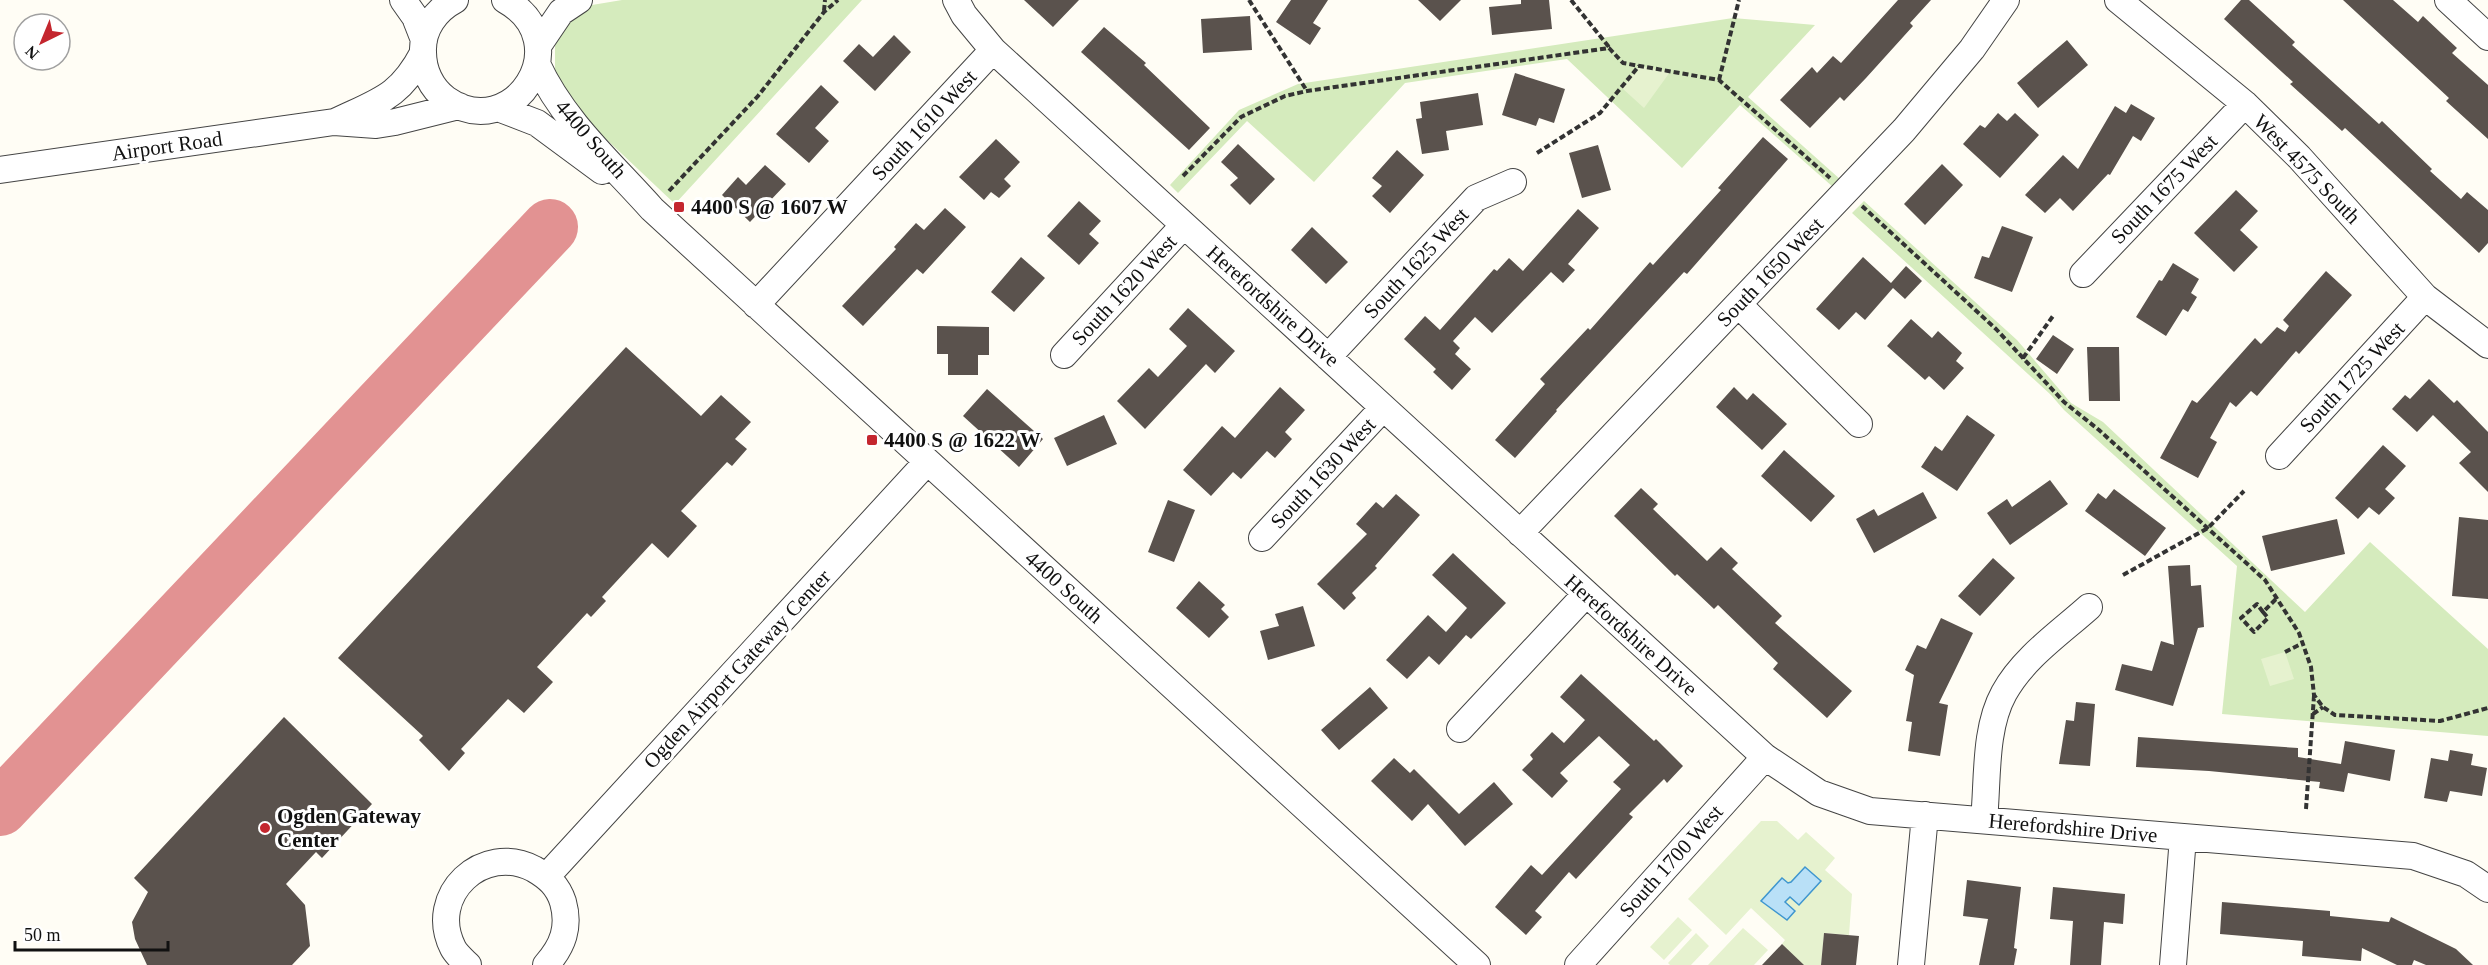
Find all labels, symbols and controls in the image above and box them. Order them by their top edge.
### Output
north arrow [12,12,72,72]
text: N [22,42,42,63]
street label: South 1610 West [867,65,982,185]
street label: 4400 South [550,95,632,184]
street label: West 4575 South [2249,109,2366,229]
street label: Airport Road [110,126,224,166]
street label: South 1675 West [2106,129,2222,249]
place label: 4400 S @ 1607 W [691,195,848,219]
marker: 4400 S @ 1607 W [672,200,686,214]
street label: South 1625 West [1359,203,1474,323]
street label: South 1650 West [1712,212,1828,332]
street label: South 1620 West [1067,230,1182,350]
street label: Herefordshire Drive [1202,240,1344,372]
street label: South 1725 West [2295,317,2410,437]
street label: South 1630 West [1266,413,1381,533]
place label: 4400 S @ 1622 W [884,428,1041,452]
marker: 4400 S @ 1622 W [865,433,879,447]
street label: 4400 South [1020,546,1108,628]
street label: Ogden Airport Gateway Center [639,565,835,773]
street label: Herefordshire Drive [1560,569,1702,701]
street label: South 1700 West [1614,800,1728,922]
place label: Ogden Gateway Center [277,804,422,852]
street label: Herefordshire Drive [1987,809,2159,847]
marker: Ogden Gateway Center [258,821,272,835]
scale bar [15,914,168,952]
text: 50 m [24,925,61,945]

